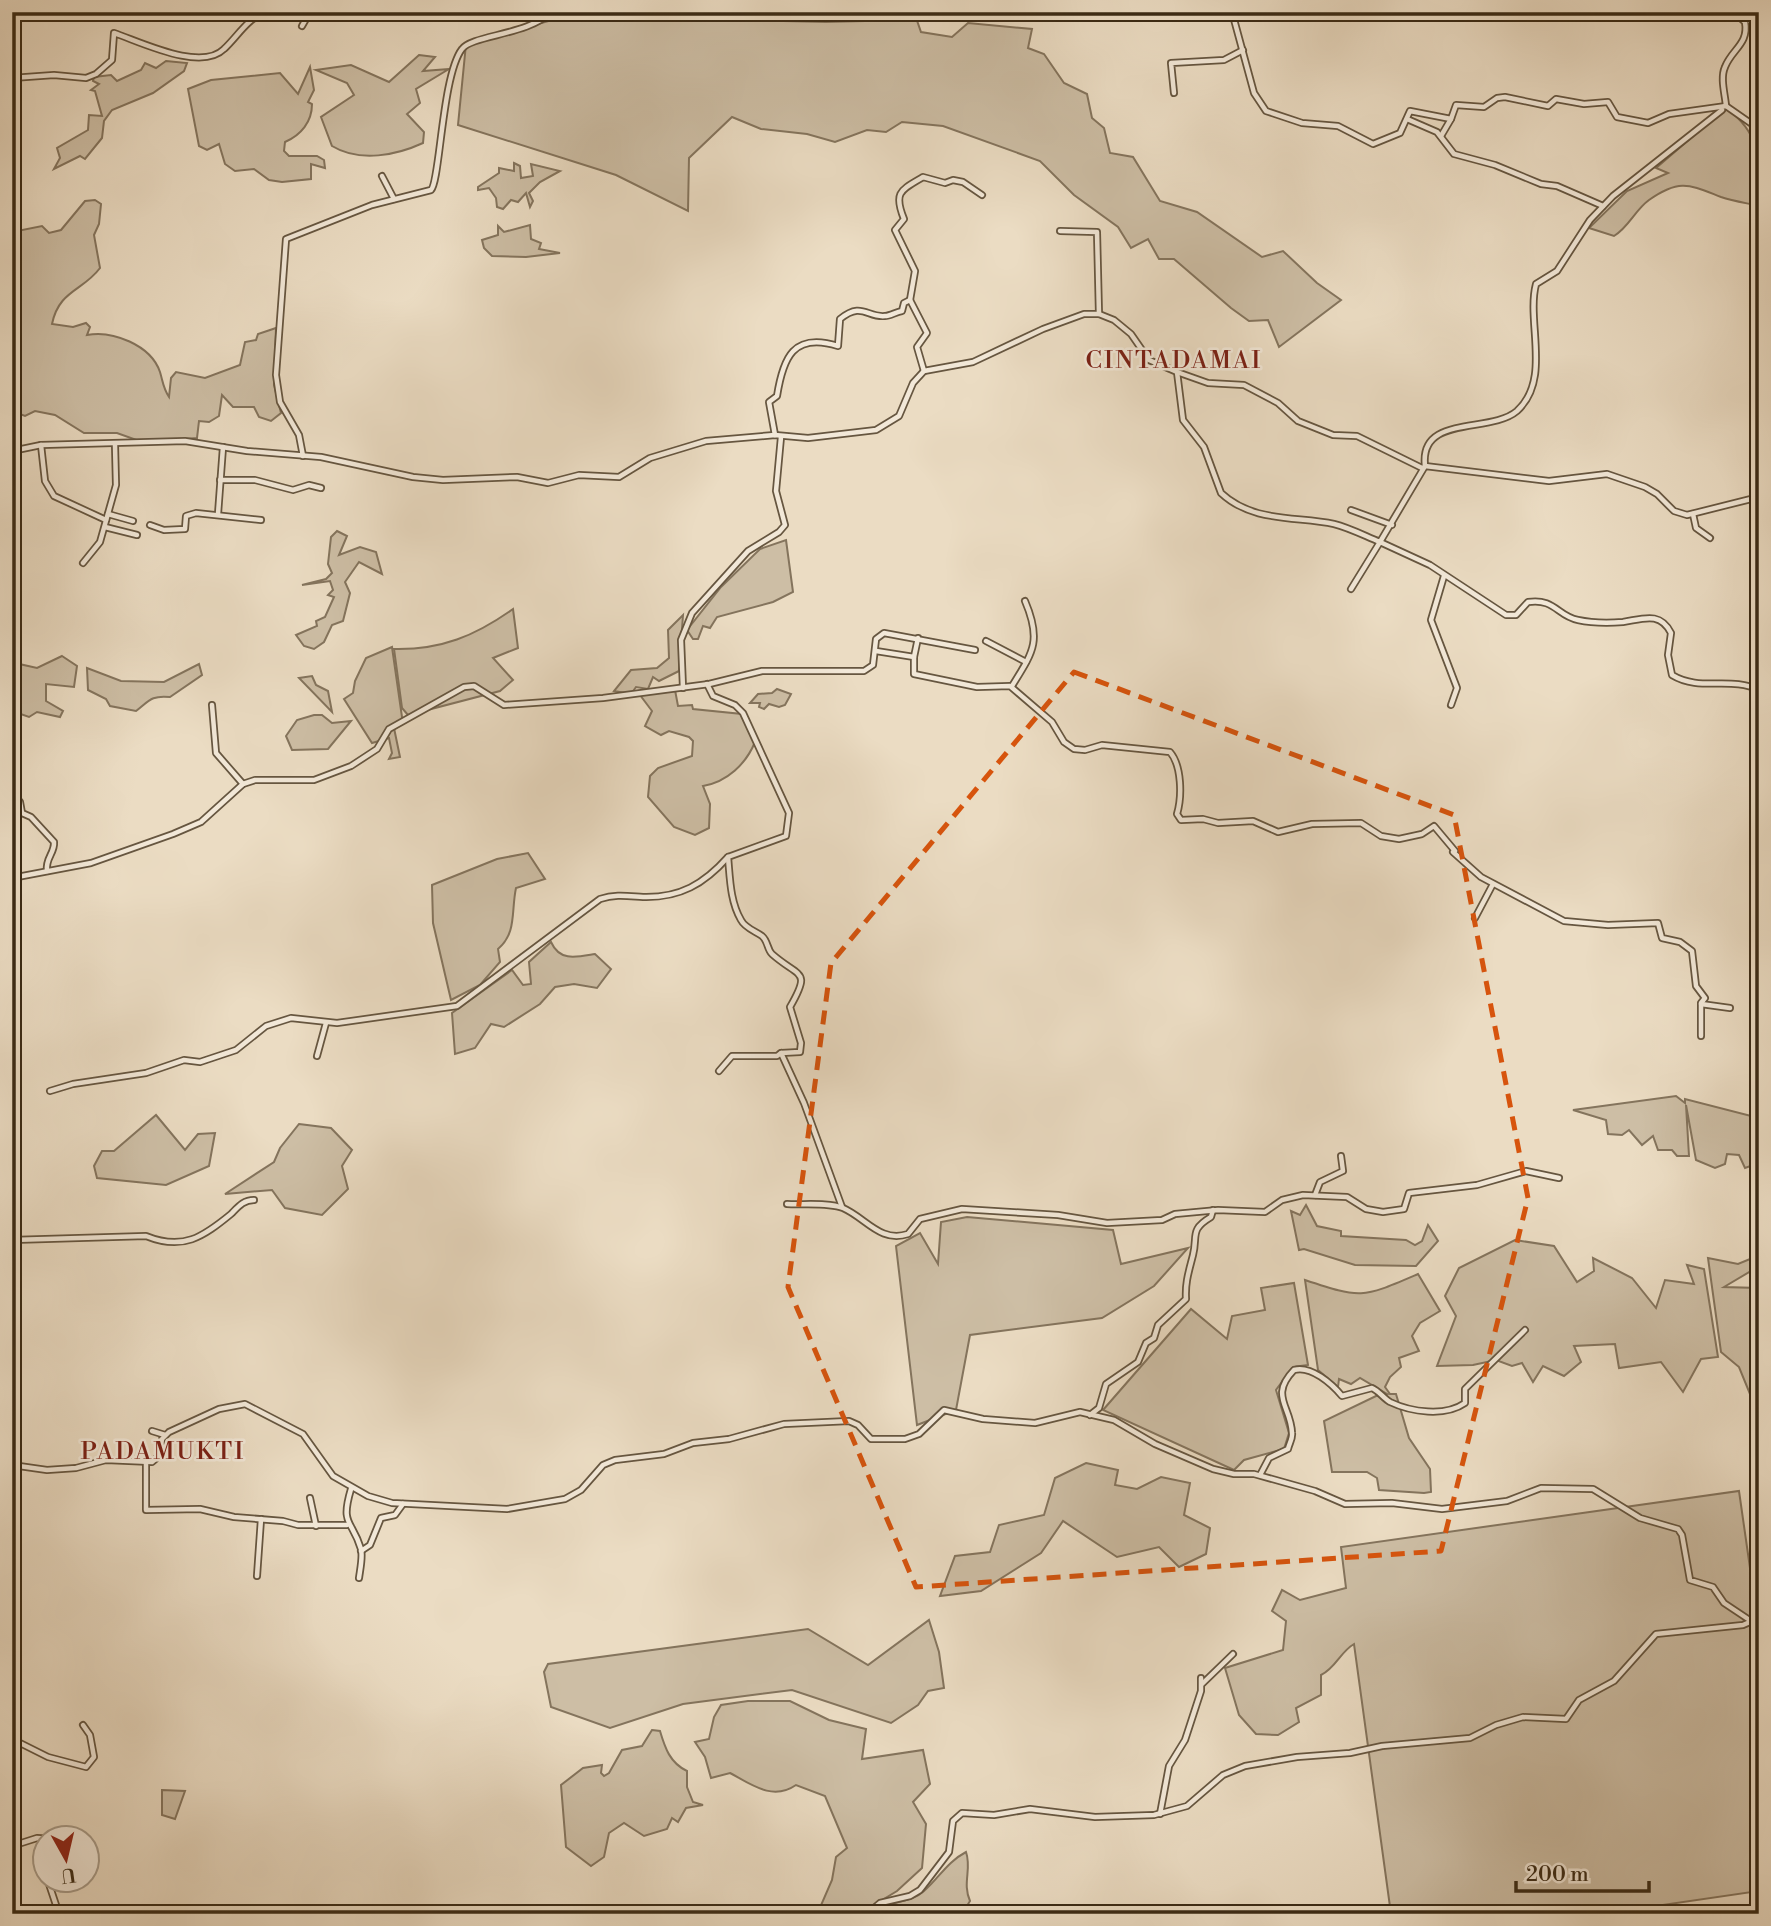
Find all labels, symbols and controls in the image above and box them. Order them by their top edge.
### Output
district label: CINTADAMAI [1086,346,1262,376]
district label: PADAMUKTI [81,1437,245,1467]
north arrow [32,1825,102,1895]
scale bar [1516,1849,1648,1893]
text: U [59,1862,77,1888]
text: 200 m [1526,1862,1589,1888]

